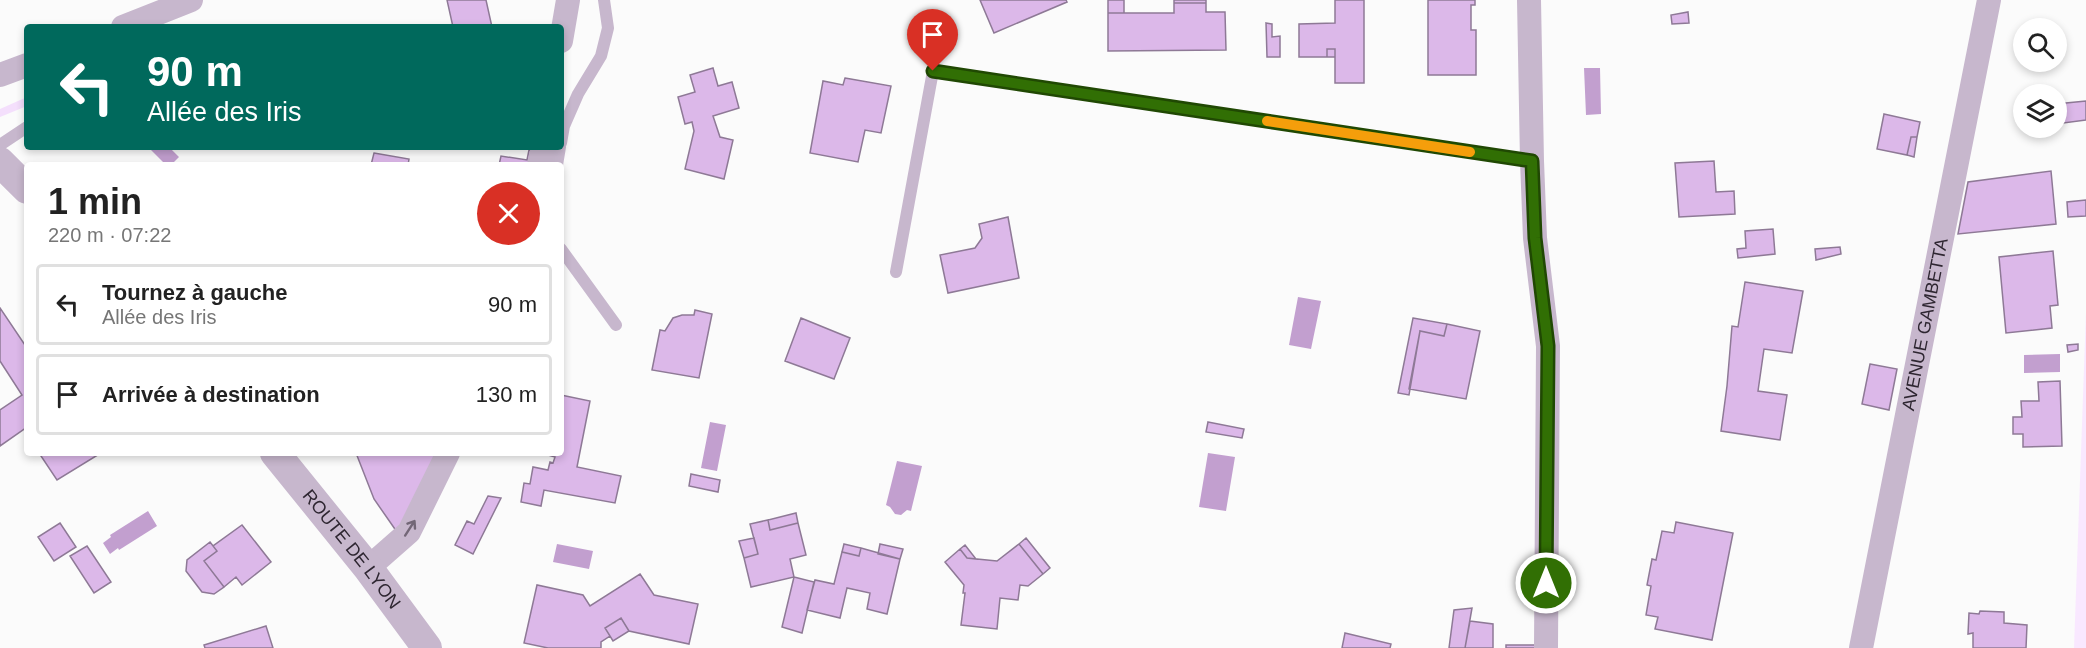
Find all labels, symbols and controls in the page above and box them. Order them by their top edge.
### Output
pin [907,9,958,71]
icon: arrive [916,18,949,51]
map controls [2013,18,2067,138]
button: search [2013,18,2067,72]
icon: left [48,48,126,126]
text: 90 m [147,48,243,95]
button: layers [2013,84,2067,138]
text: Allée des Iris [147,97,302,127]
text: 1 min [48,181,142,222]
button: close [477,182,540,245]
text: 220 m · 07:22 [48,224,171,246]
street label: AVENUE GAMBETTA [1898,236,1952,412]
text: Tournez à gauche [102,280,287,305]
icon: left [51,288,84,321]
text: 90 m [488,292,537,317]
text: Allée des Iris [102,306,217,328]
icon: arrive [51,378,84,411]
text: Arrivée à destination [102,382,320,407]
text: 130 m [476,382,537,407]
street label: ROUTE DE LYON [299,486,405,613]
one-way arrow [404,519,417,536]
position arrow [1514,551,1578,615]

